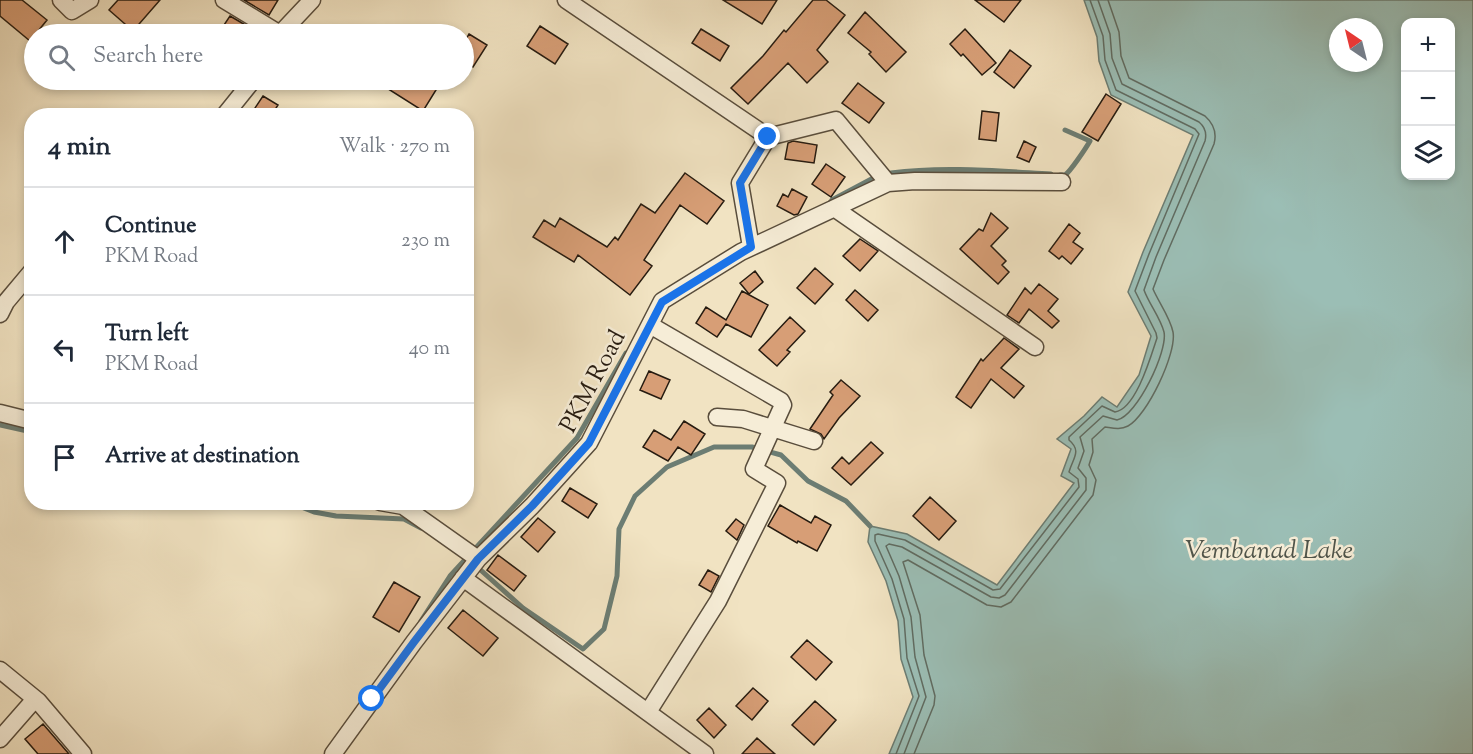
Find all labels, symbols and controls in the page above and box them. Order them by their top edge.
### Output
north arrow [1329,18,1383,72]
map controls [1401,18,1455,180]
button: + [1401,18,1455,72]
search box [24,24,474,90]
icon: search [45,41,78,74]
text: Search here [93,41,203,73]
button: − [1401,72,1455,126]
route end [754,123,780,149]
button: layers [1401,126,1455,180]
text: 4 min [48,129,111,166]
text: Walk · 270 m [339,133,450,162]
text: Continue [105,211,196,243]
icon: ahead [48,225,81,258]
text: 230 m [401,227,450,256]
text: PKM Road [105,243,198,272]
text: Turn left [105,319,188,351]
street label: PKM Road [552,324,635,439]
icon: left [48,333,81,366]
text: 40 m [409,335,450,364]
text: PKM Road [105,351,198,380]
icon: arrive [48,441,81,474]
text: Arrive at destination [105,441,300,473]
water label: Vembanad Lake [1185,533,1353,570]
route start [358,685,384,711]

